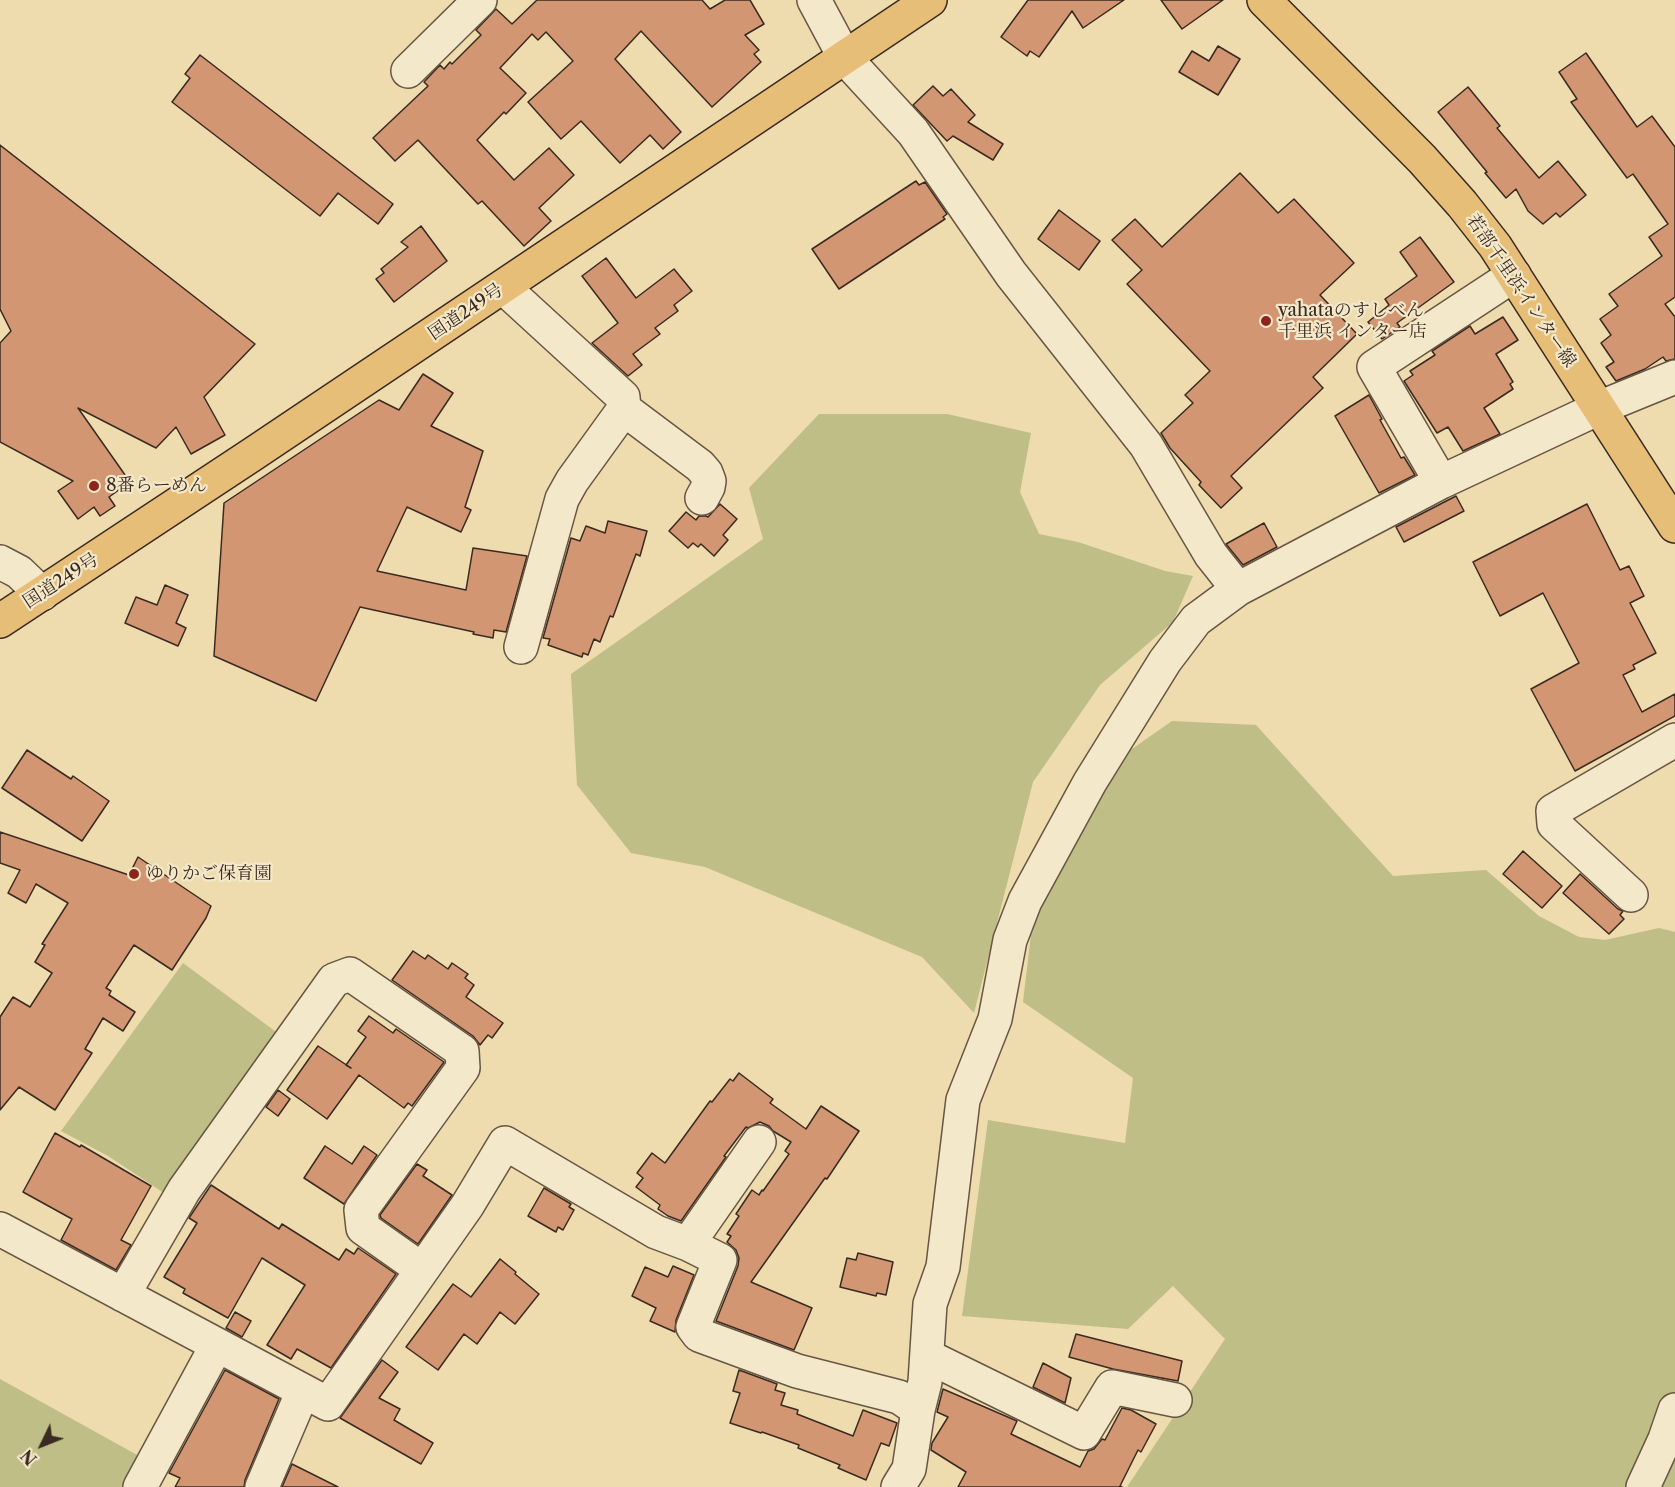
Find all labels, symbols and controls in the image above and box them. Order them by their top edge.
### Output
street label: 若部千里浜インター線 [1462,210,1580,372]
street label: 国道249号 [425,279,507,345]
place label: yahataのすしべん 千里浜 インター店 [1278,300,1427,342]
marker: yahataのすしべん 千里浜 インター店 [1259,314,1273,328]
place label: 8番らーめん [106,475,207,497]
marker: 8番らーめん [87,479,101,493]
street label: 国道249号 [19,549,103,613]
place label: ゆりかご保育園 [146,863,272,885]
marker: ゆりかご保育園 [127,867,141,881]
north arrow [12,1415,72,1475]
text: N [17,1445,41,1469]

